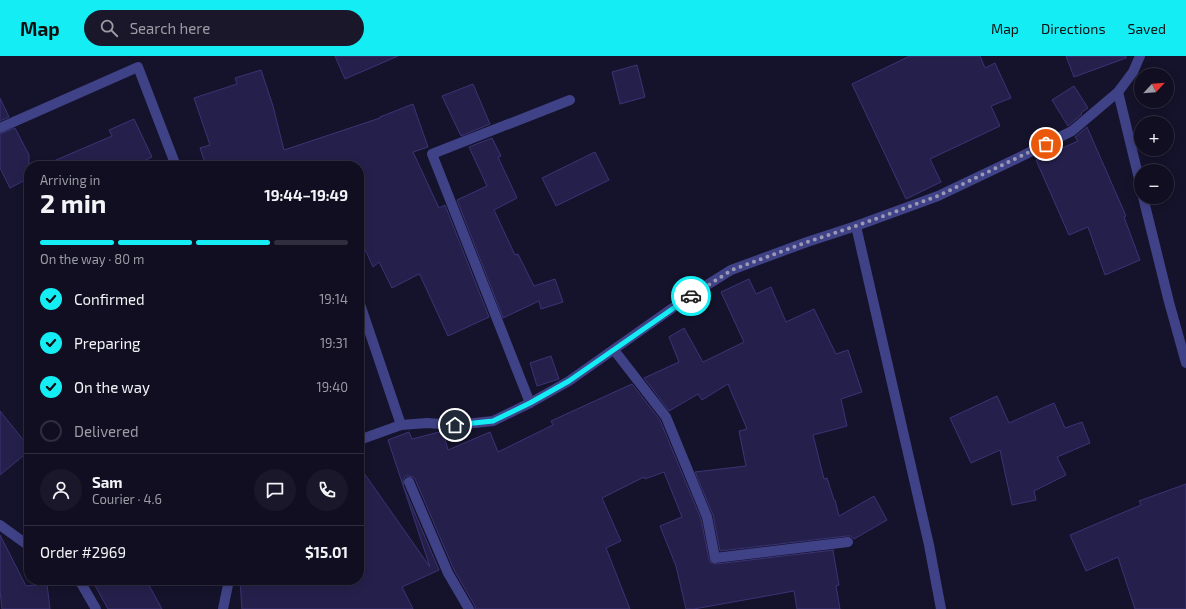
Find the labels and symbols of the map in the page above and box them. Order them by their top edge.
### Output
north arrow [1134,68,1174,108]
pin [1029,127,1063,161]
courier [671,276,711,316]
pin [438,408,472,442]

